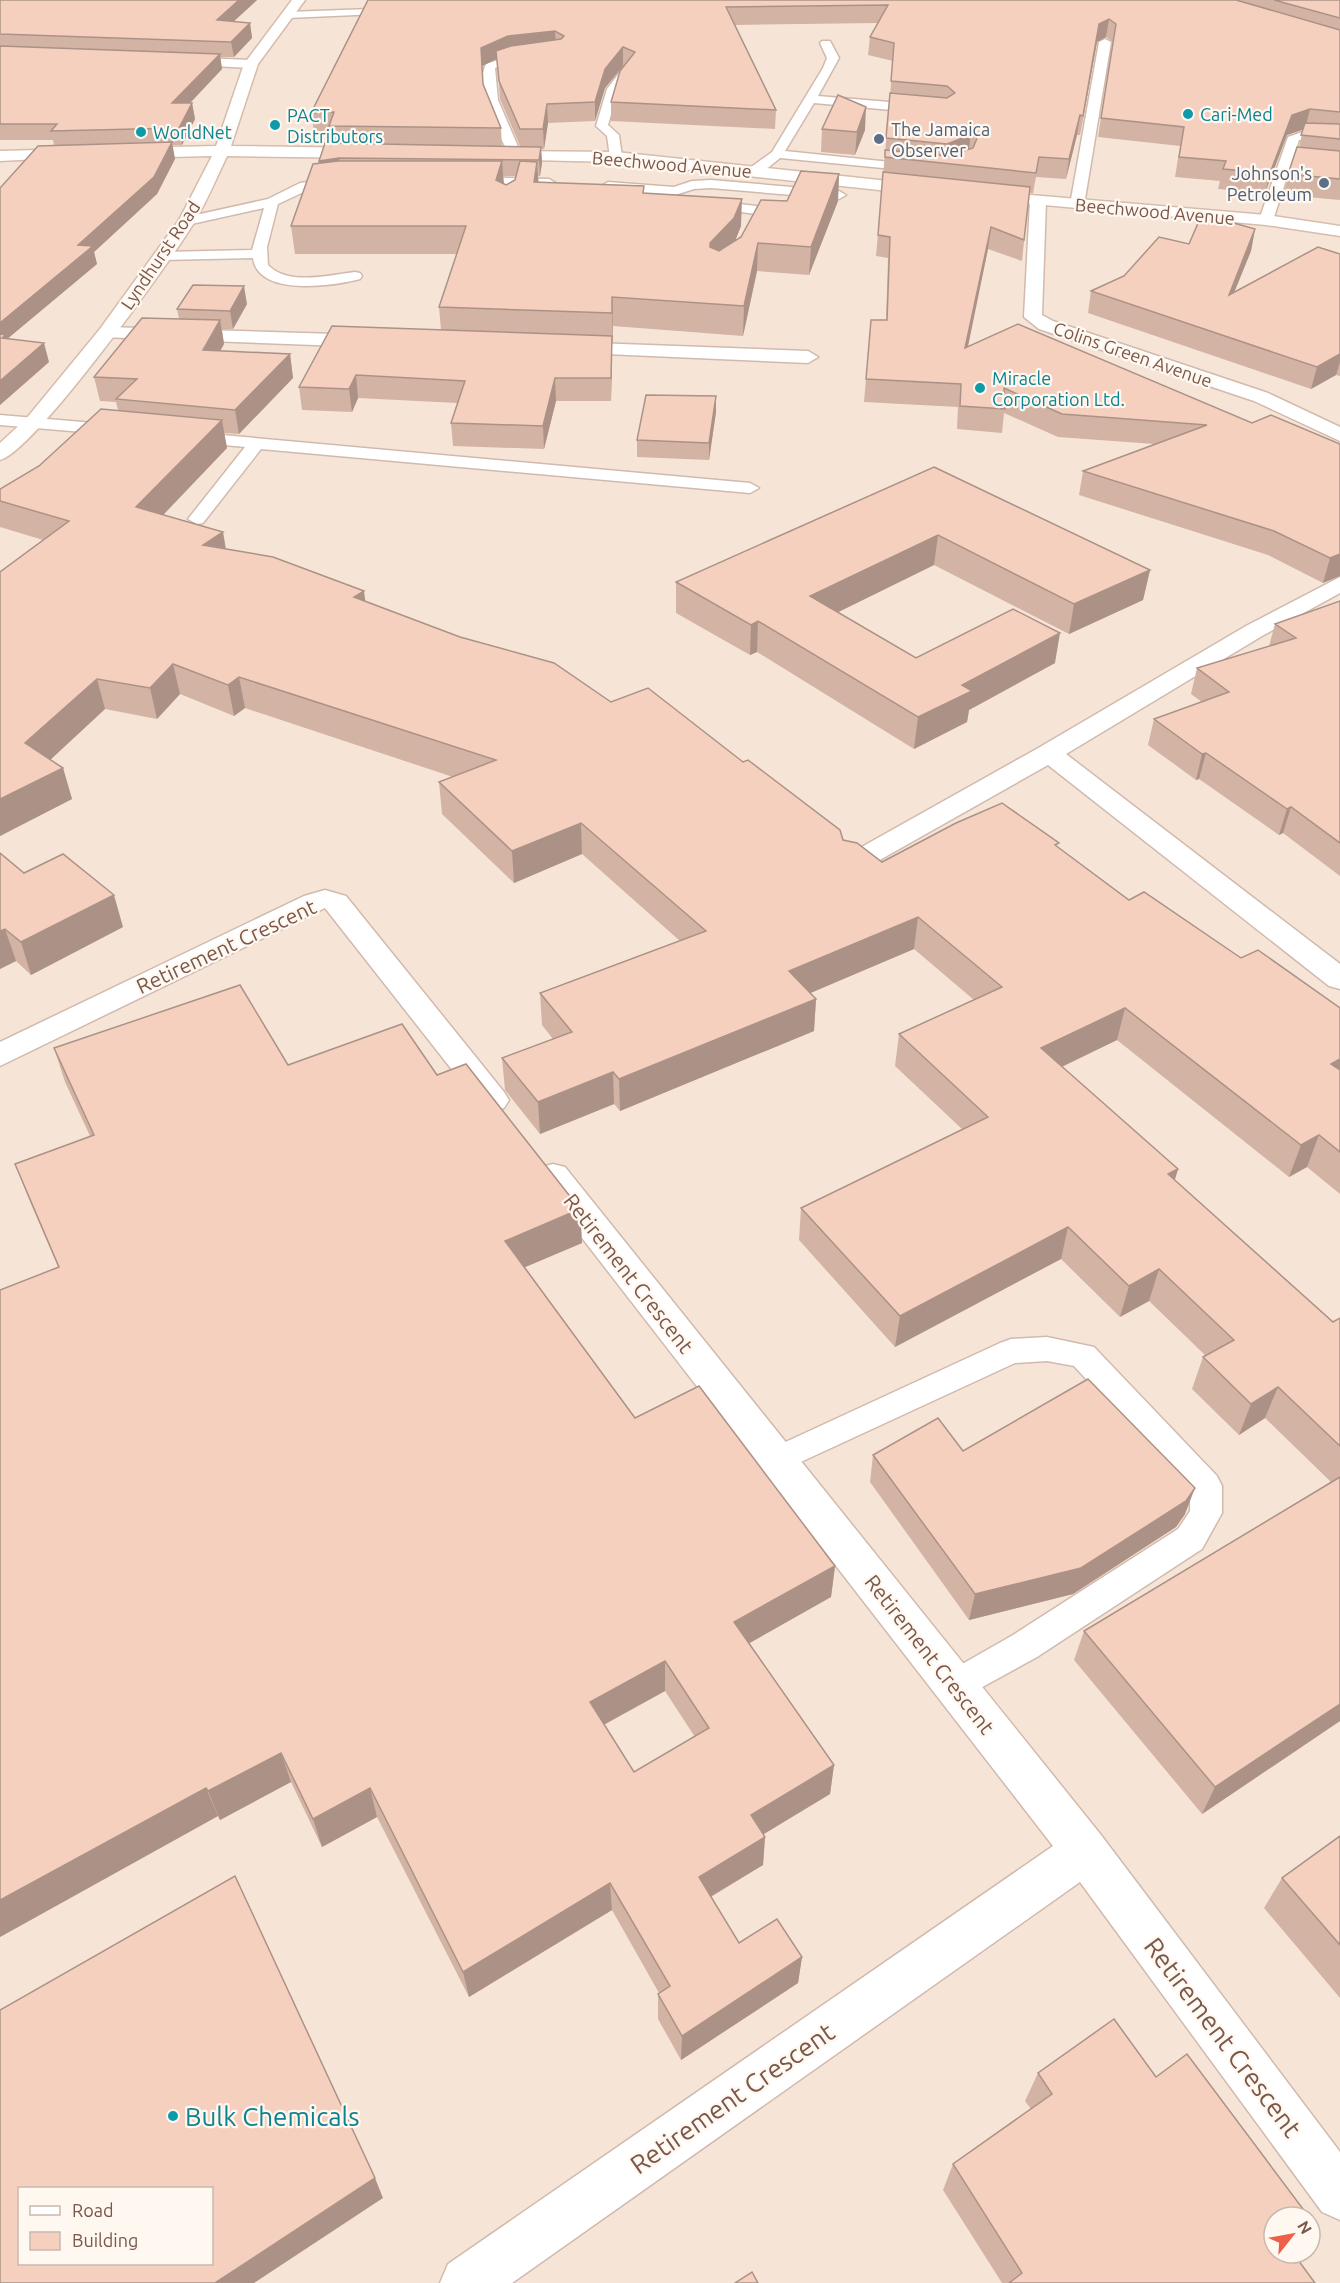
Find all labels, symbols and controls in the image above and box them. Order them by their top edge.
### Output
place label: Cari-Med [1200,104,1273,124]
place label: PACT Distributors [287,105,383,146]
marker: Cari-Med [1181,107,1195,121]
marker: PACT Distributors [268,118,282,132]
place label: The Jamaica Observer [891,119,990,160]
place label: WorldNet [153,122,232,142]
marker: WorldNet [134,125,148,139]
marker: The Jamaica Observer [872,132,886,146]
street label: Beechwood Avenue [591,147,753,181]
place label: Johnson's Petroleum [1227,163,1312,204]
marker: Johnson's Petroleum [1317,176,1331,190]
street label: Beechwood Avenue [1074,194,1236,228]
street label: Lyndhurst Road [116,197,204,313]
street label: Colins Green Avenue [1051,317,1215,391]
place label: Miracle Corporation Ltd. [992,368,1125,409]
marker: Miracle Corporation Ltd. [973,381,987,395]
street label: Retirement Crescent [132,894,320,998]
street label: Retirement Crescent [559,1189,699,1357]
street label: Retirement Crescent [860,1570,1000,1738]
street label: Retirement Crescent [1139,1932,1307,2142]
street label: Retirement Crescent [625,2017,839,2179]
place label: Bulk Chemicals [185,2102,360,2131]
marker: Bulk Chemicals [166,2109,180,2123]
legend [18,2187,213,2265]
text: Road [72,2200,114,2220]
north arrow [1262,2205,1322,2265]
text: N [1294,2218,1316,2237]
text: Building [72,2230,138,2250]

